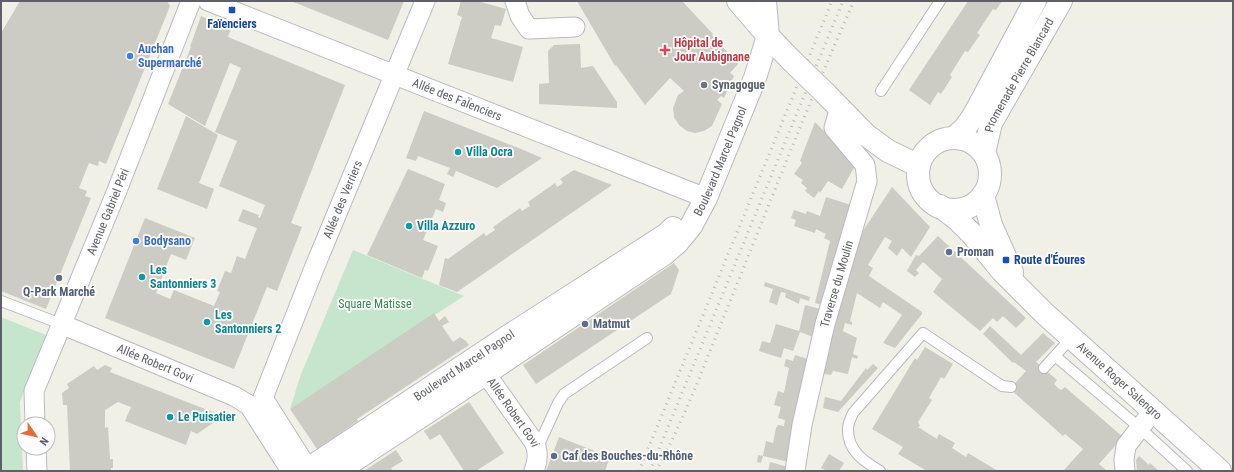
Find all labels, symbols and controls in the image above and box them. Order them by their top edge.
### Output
marker: Faïenciers [227,5,237,15]
street label: Promenade Pierre Blancard [982,16,1057,134]
place label: Faïenciers [207,17,257,31]
place label: Hôpital de Jour Aubignane [674,36,750,64]
place label: Auchan Supermarché [138,42,202,70]
marker: Hôpital de Jour Aubignane [659,44,671,56]
marker: Auchan Supermarché [125,51,135,61]
street label: Allée des FaÏenciers [410,76,504,124]
place label: Synagogue [712,78,765,92]
marker: Synagogue [699,80,709,90]
street label: Boulevard Marcel Pagnol [691,104,750,218]
place label: Villa Ocra [466,145,513,159]
marker: Villa Ocra [453,147,463,157]
street label: Allée des Verriers [320,158,365,241]
street label: Avenue Gabriel Péri [84,166,132,257]
place label: Villa Azzuro [417,219,475,233]
marker: Villa Azzuro [404,221,414,231]
place label: Bodysano [144,234,191,248]
marker: Bodysano [131,236,141,246]
street label: Traverse du Moulin [817,239,856,329]
place label: Proman [957,245,994,259]
marker: Proman [944,247,954,257]
place label: Route d'Éoures [1014,252,1086,267]
marker: Route d'Éoures [1001,255,1011,265]
place label: Les Santonniers 3 [150,263,216,291]
marker: Les Santonniers 3 [137,272,147,282]
marker: Q-Park Marché [54,273,64,283]
place label: Q-Park Marché [23,285,95,299]
park label: Square Matisse [338,297,412,311]
place label: Les Santonniers 2 [215,308,281,336]
marker: Les Santonniers 2 [202,317,212,327]
place label: Matmut [593,317,630,331]
marker: Matmut [580,319,590,329]
street label: Boulevard Marcel Pagnol [411,327,517,404]
street label: Avenue Roger Salengro [1074,339,1165,422]
street label: Allée Robert Govi [115,341,196,385]
street label: Allée Robert Govi [484,375,542,449]
place label: Le Puisatier [178,410,236,424]
marker: Le Puisatier [165,412,175,422]
north arrow [16,416,56,456]
text: N [36,435,51,448]
place label: Caf des Bouches-du-Rhône [562,449,693,463]
marker: Caf des Bouches-du-Rhône [549,451,559,461]

